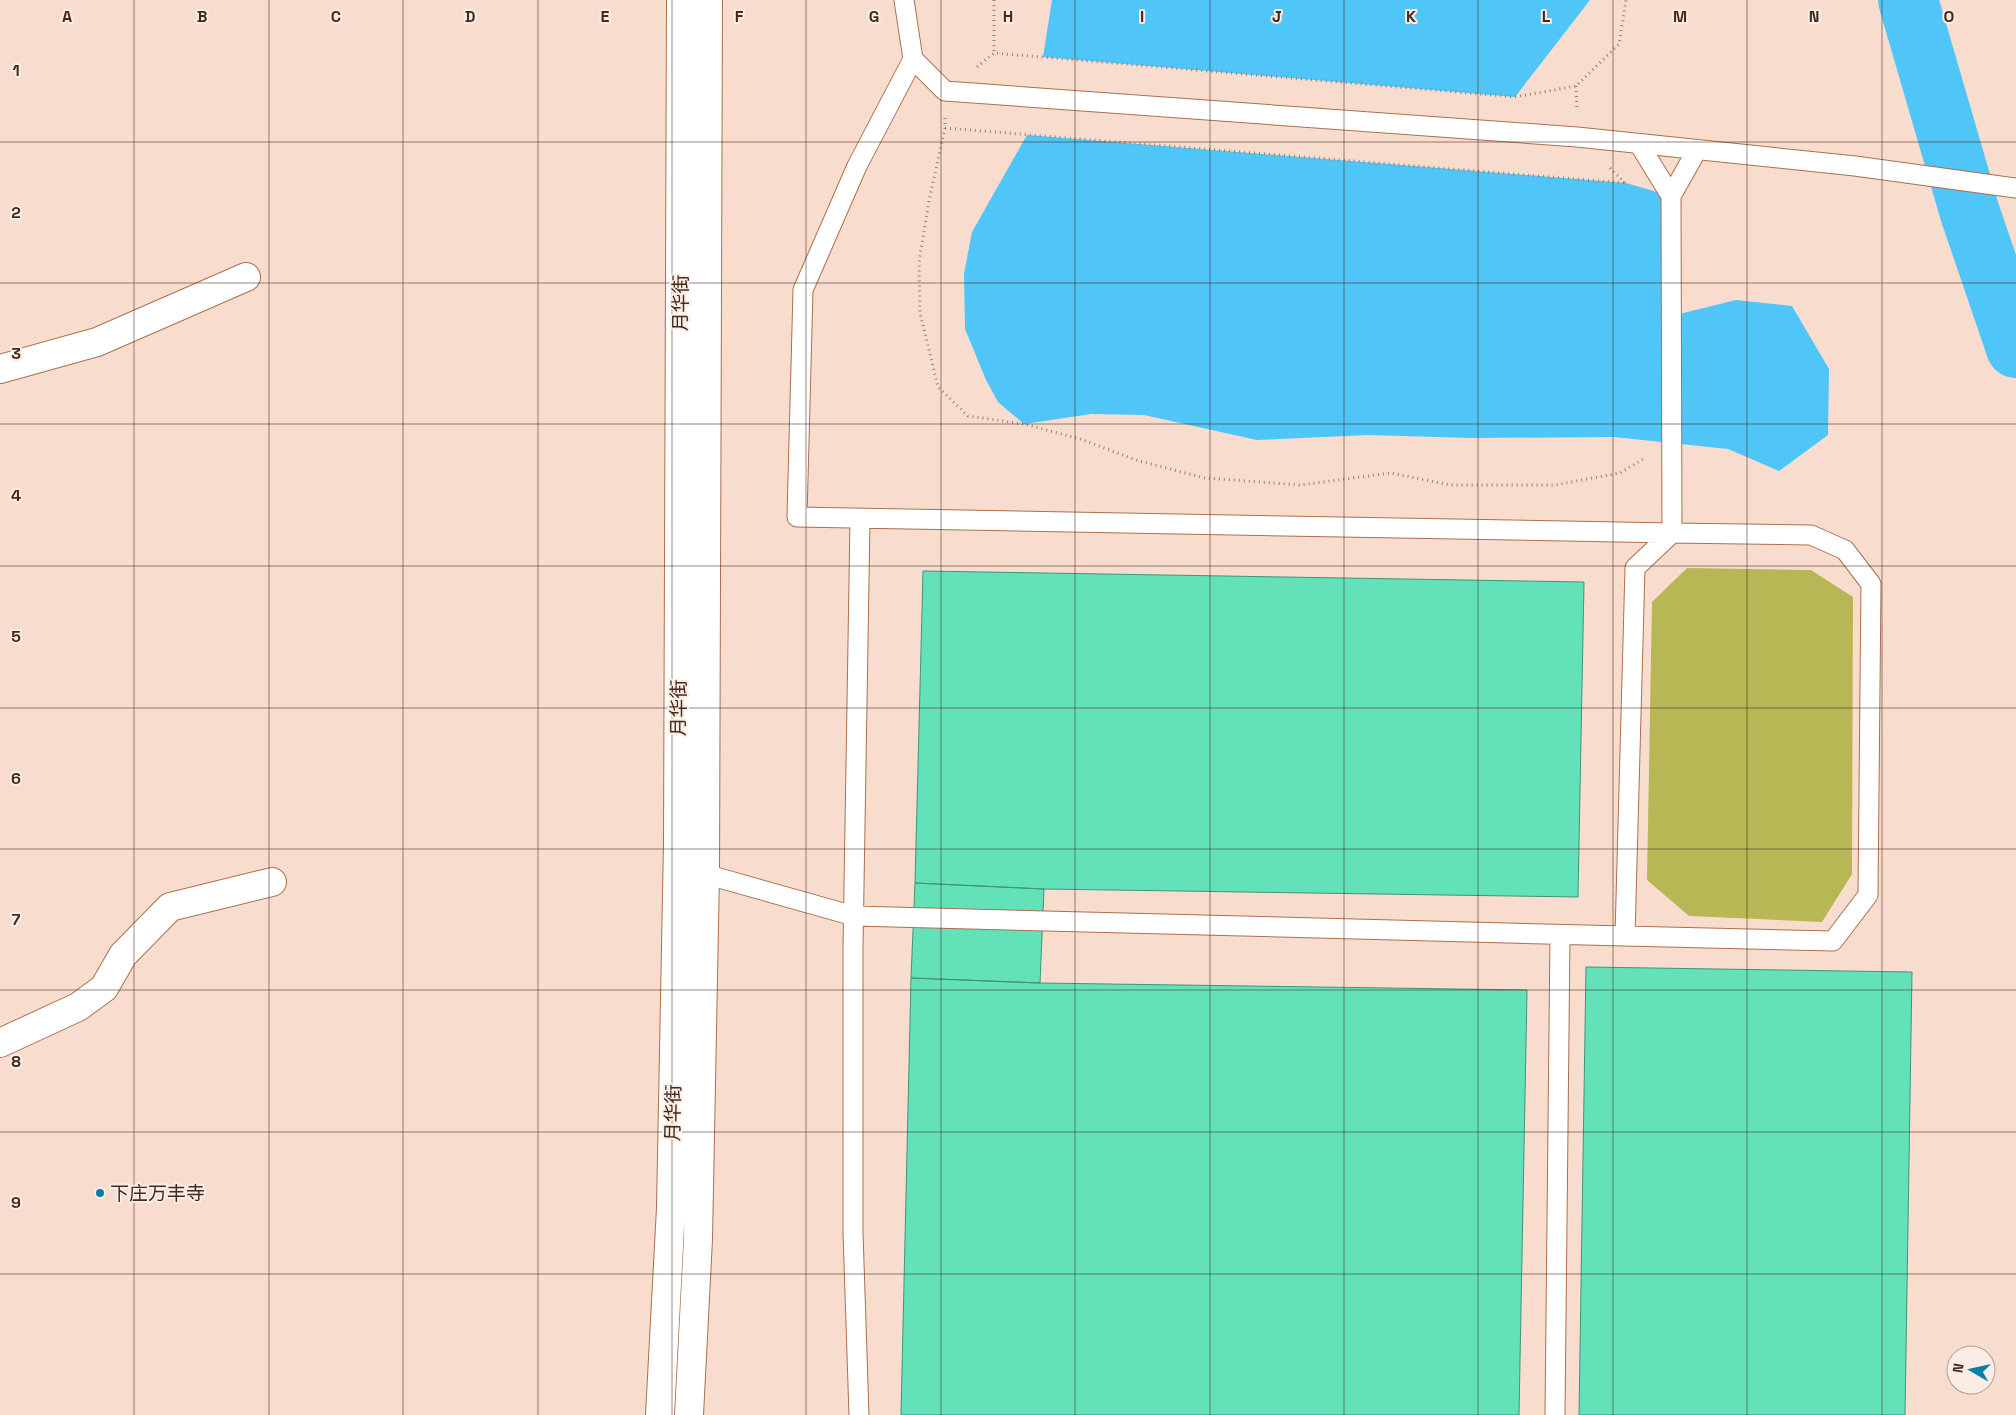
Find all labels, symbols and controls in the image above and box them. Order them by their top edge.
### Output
text: A [62,6,72,27]
text: B [197,6,207,27]
text: C [331,6,341,27]
text: D [465,6,475,27]
text: E [601,6,610,27]
text: F [735,6,744,27]
text: G [869,6,879,27]
text: H [1003,6,1013,27]
text: I [1140,6,1144,27]
text: J [1272,6,1282,27]
text: K [1406,6,1416,27]
text: L [1542,6,1551,27]
text: M [1673,6,1687,27]
text: N [1809,6,1819,27]
text: O [1944,6,1955,27]
text: 1 [12,60,20,81]
text: 2 [11,202,21,223]
street label: 月华街 [668,274,693,332]
text: 3 [11,343,21,364]
text: 4 [11,485,21,506]
text: 5 [11,626,21,647]
street label: 月华街 [666,679,691,737]
text: 6 [11,768,21,789]
text: 7 [12,909,21,930]
text: 8 [11,1051,21,1072]
street label: 月华街 [660,1084,686,1142]
place label: 下庄万丰寺 [110,1181,205,1206]
marker: 下庄万丰寺 [94,1187,106,1199]
text: 9 [11,1192,21,1213]
north arrow [1946,1345,1996,1395]
text: N [1949,1362,1968,1374]

